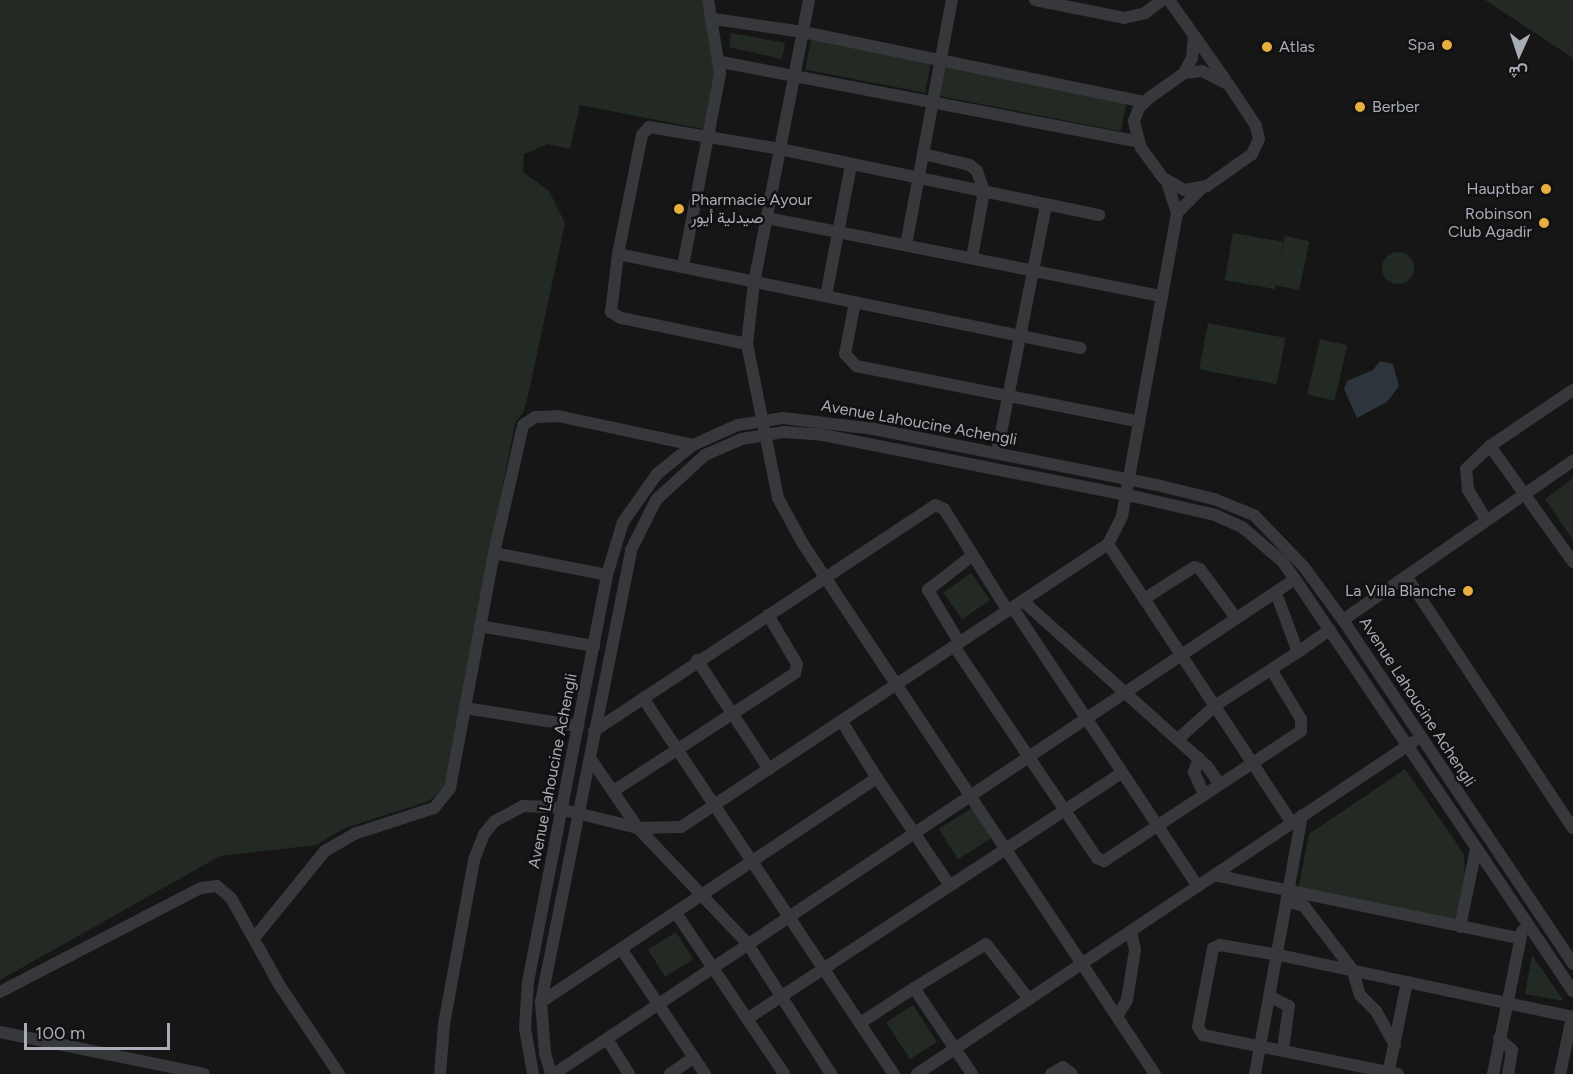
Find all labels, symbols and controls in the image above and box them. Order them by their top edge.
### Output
north arrow [1489,24,1549,84]
place label: Spa [1408,35,1435,55]
place label: Atlas [1279,37,1315,57]
marker: Spa [1440,38,1454,52]
marker: Atlas [1260,40,1274,54]
text: ش [1508,62,1528,82]
place label: Berber [1372,97,1419,117]
marker: Berber [1353,100,1367,114]
place label: Hauptbar [1466,179,1534,199]
marker: Hauptbar [1539,182,1553,196]
place label: Pharmacie Ayour صيدلية أيور [691,190,812,228]
marker: Pharmacie Ayour صيدلية أيور [672,202,686,216]
place label: Robinson Club Agadir [1448,204,1532,242]
marker: Robinson Club Agadir [1537,216,1551,230]
street label: Avenue Lahoucine Achengli [820,396,1018,450]
place label: La Villa Blanche [1345,581,1456,601]
marker: La Villa Blanche [1461,584,1475,598]
street label: Avenue Lahoucine Achengli [1355,614,1479,790]
street label: Avenue Lahoucine Achengli [525,672,581,870]
scale bar [27,1011,172,1049]
text: 100 m [35,1022,85,1044]

